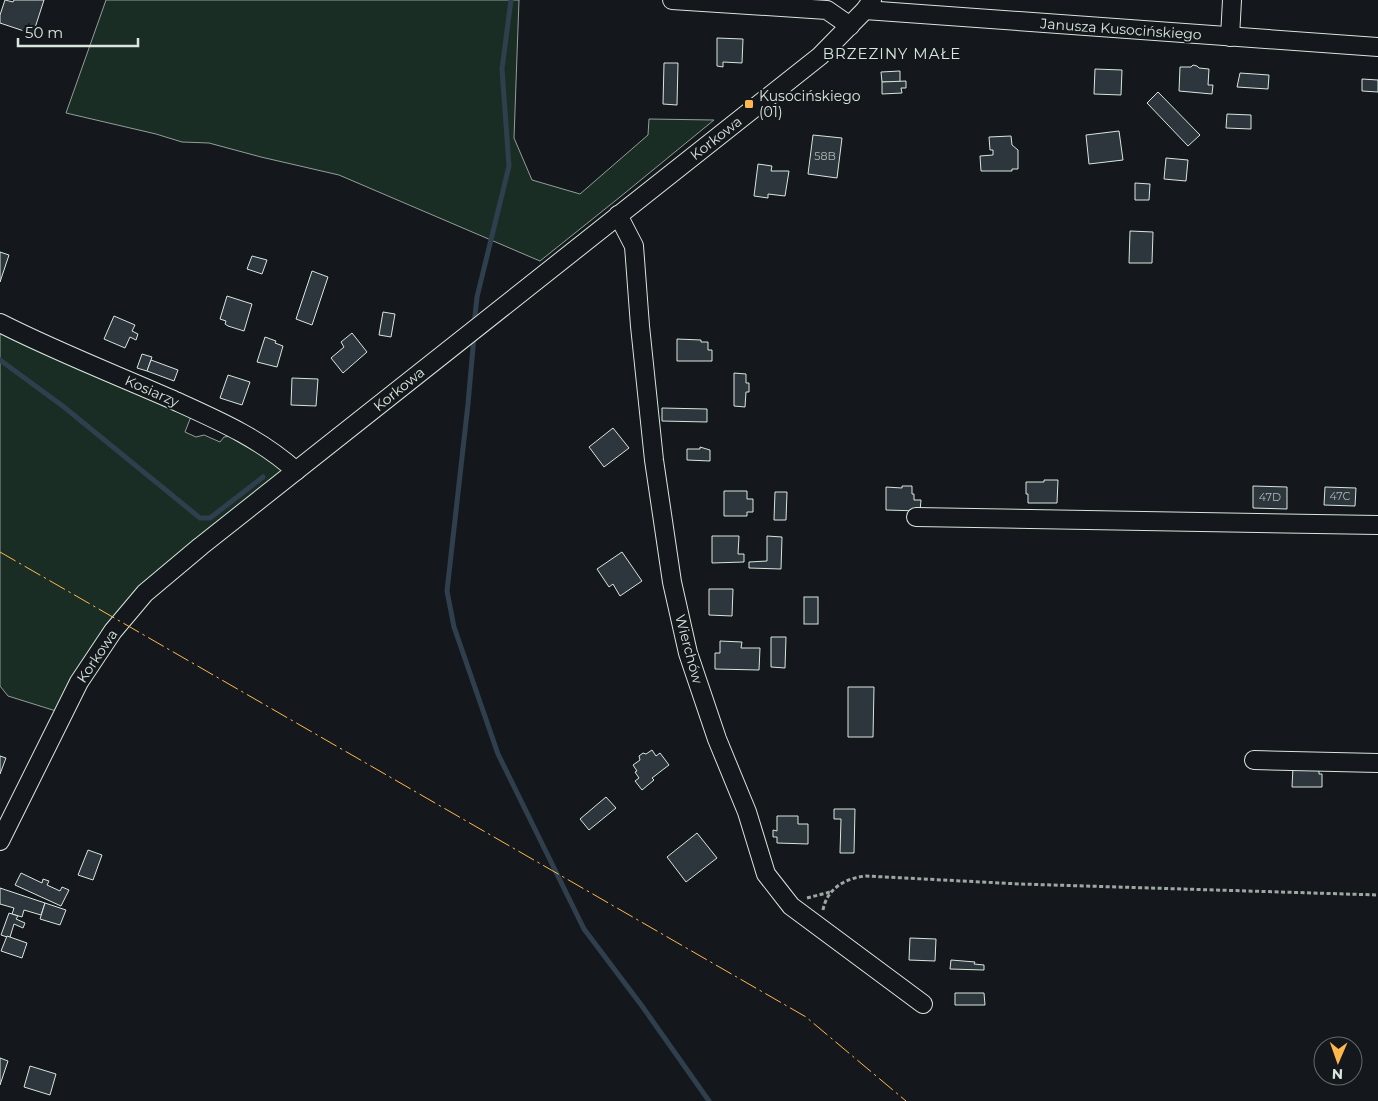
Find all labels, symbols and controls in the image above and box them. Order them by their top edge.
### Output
street label: Janusza Kusocińskiego [1039,14,1202,44]
scale bar [18,15,138,47]
text: 50 m [25,23,63,42]
district label: BRZEZINY MAŁE [823,44,961,63]
place label: Kusocińskiego (01) [759,87,861,121]
marker: Kusocińskiego (01) [743,98,755,110]
street label: Korkowa [686,112,746,164]
house number: 58B [814,149,836,163]
street label: Korkowa [370,363,428,415]
street label: Kosiarzy [122,371,182,411]
house number: 47C [1330,489,1351,503]
house number: 47D [1259,490,1281,504]
street label: Wierchów [671,612,707,686]
street label: Korkowa [73,626,121,686]
north arrow [1313,1036,1363,1086]
text: N [1332,1065,1344,1083]

